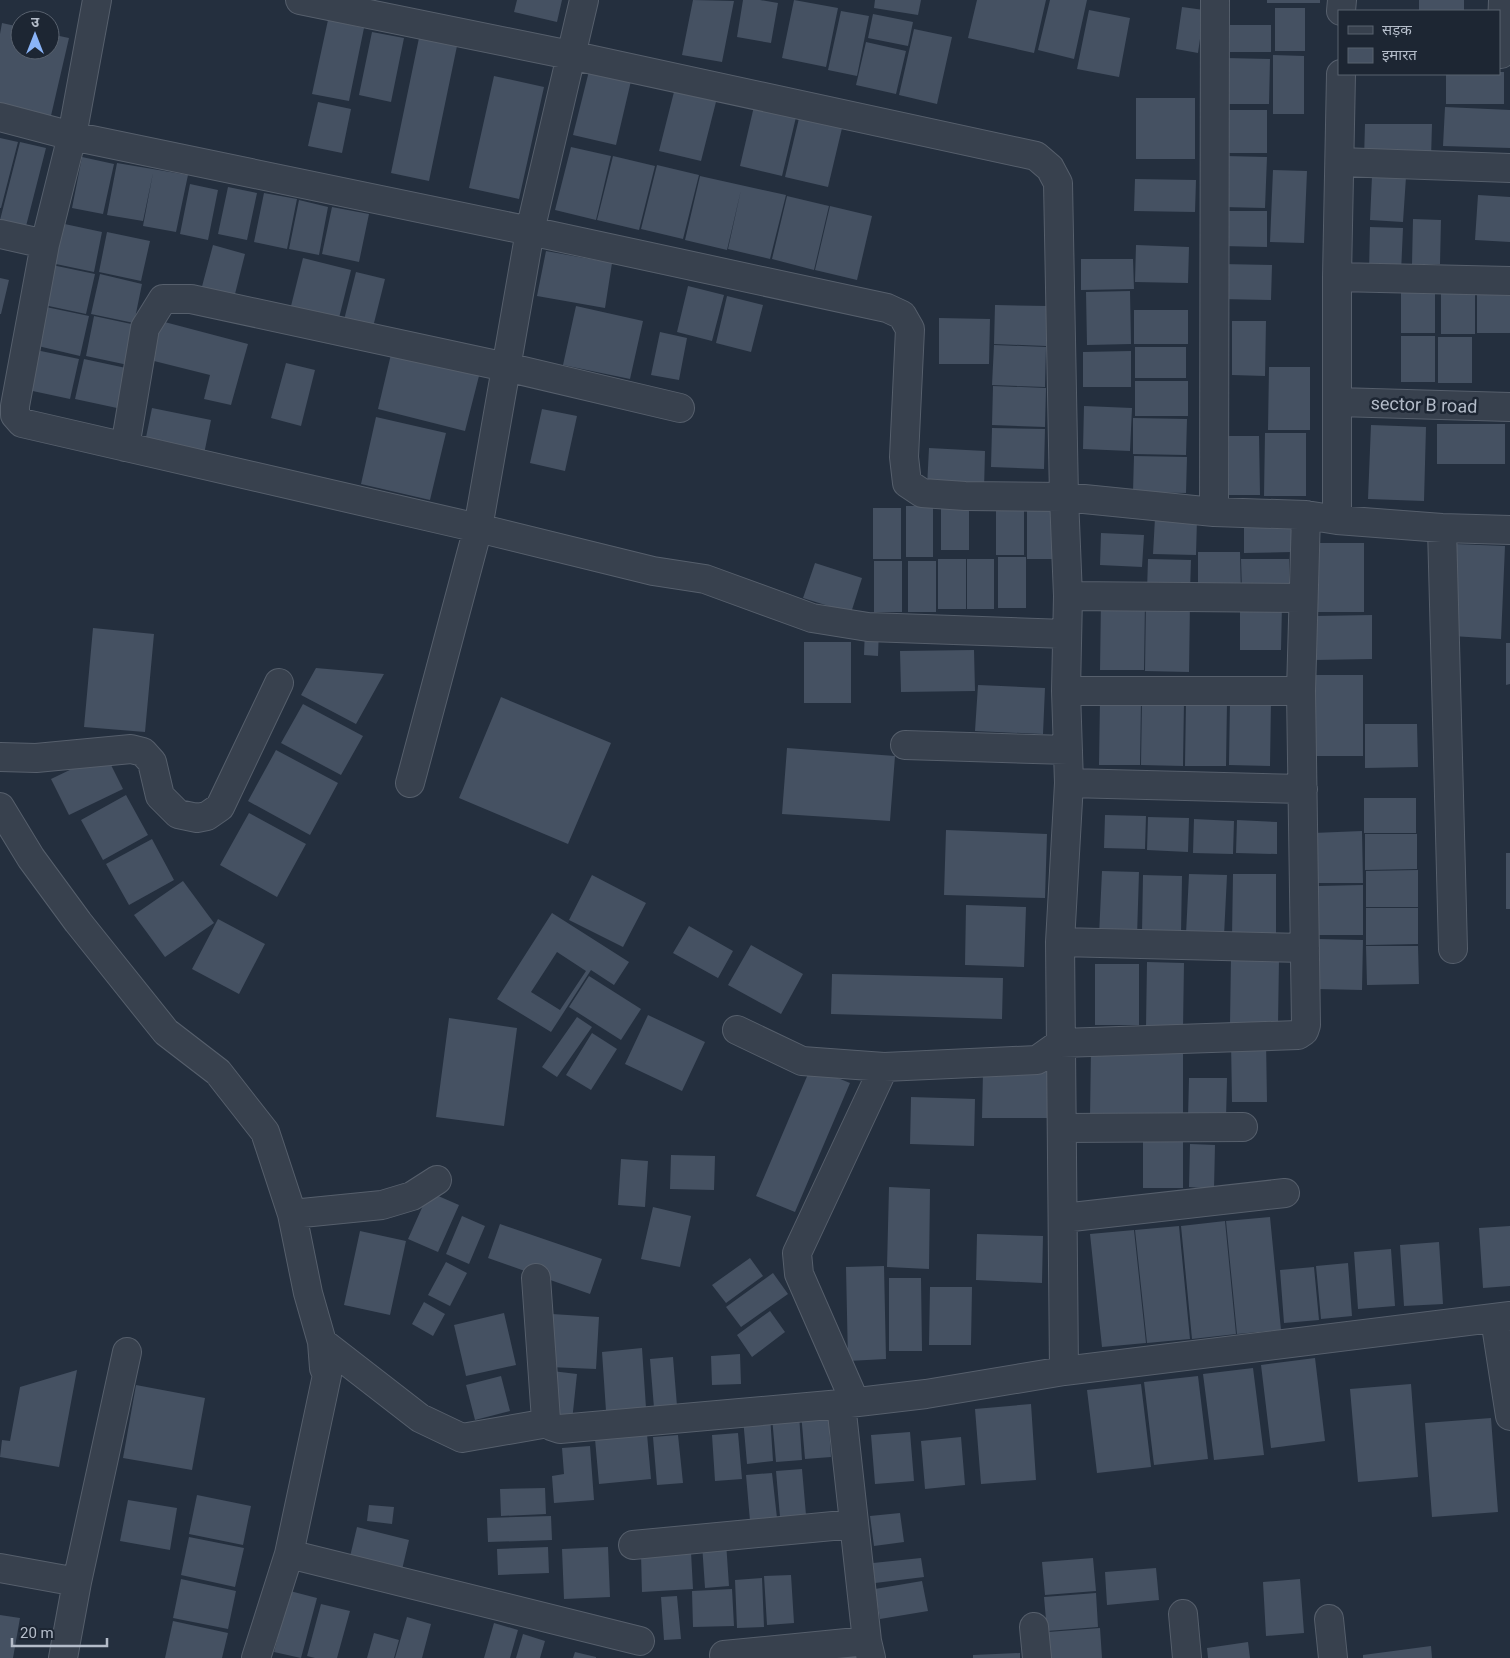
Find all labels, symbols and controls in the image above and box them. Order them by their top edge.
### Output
north arrow [10,10,60,60]
legend [1338,10,1500,75]
text: उ [31,14,40,30]
text: सड़क [1382,21,1412,39]
text: इमारत [1382,46,1417,64]
street label: sector B road [1370,392,1478,417]
scale bar [12,1616,108,1648]
text: 20 m [20,1624,54,1642]

